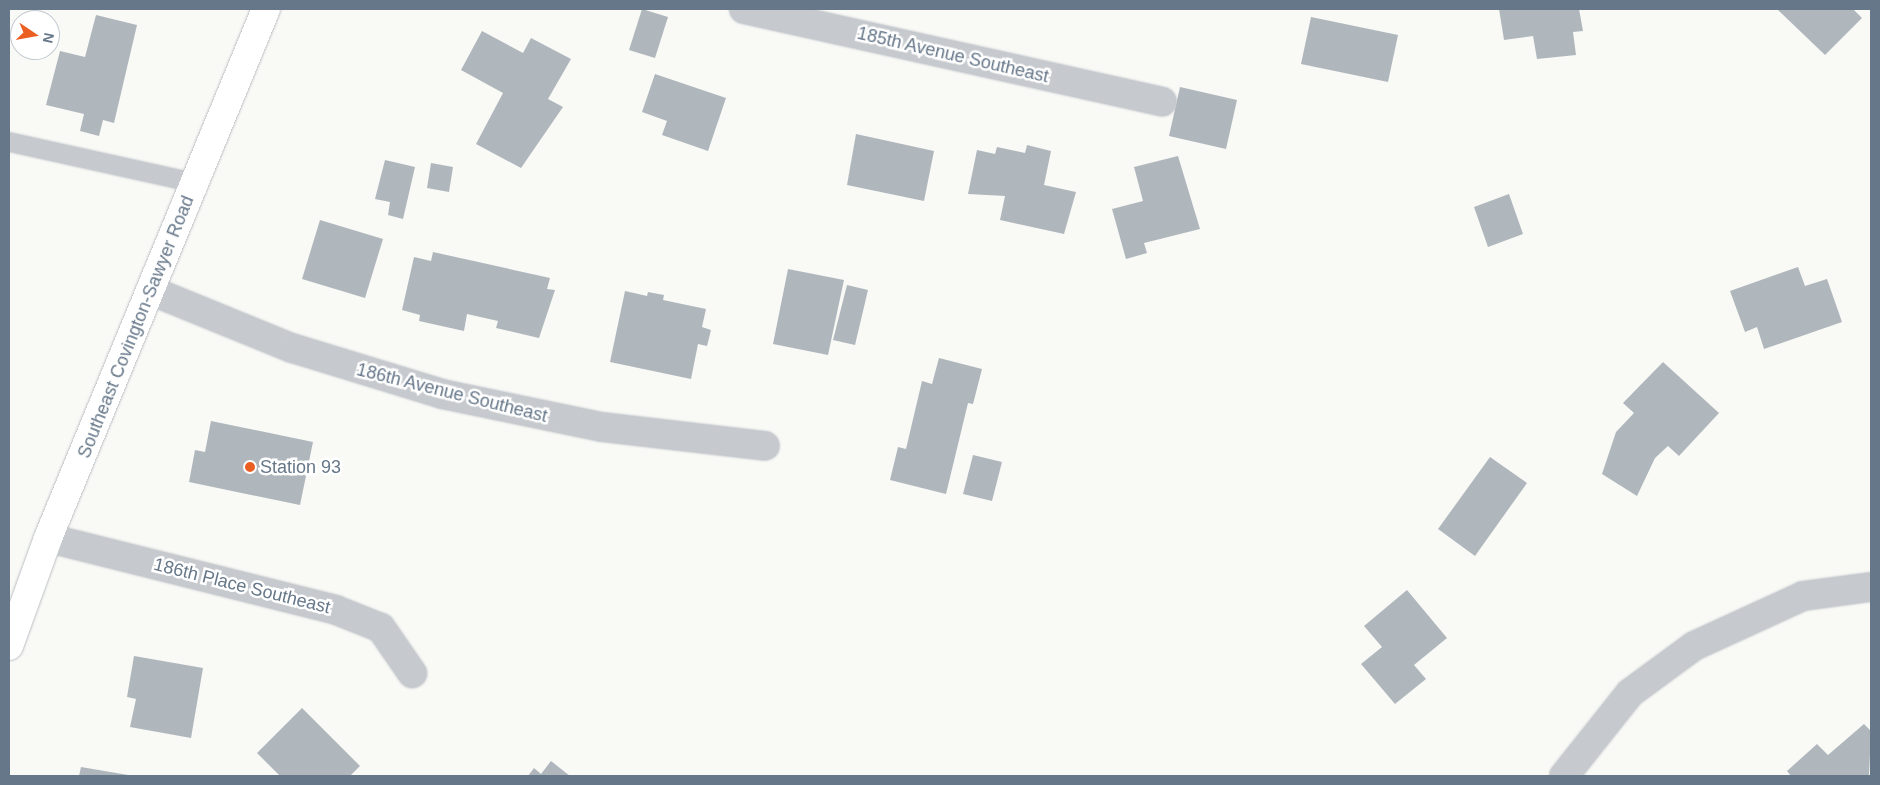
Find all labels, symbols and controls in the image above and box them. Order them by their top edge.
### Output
north arrow [10,10,60,60]
street label: 185th Avenue Southeast [855,22,1051,88]
text: N [40,31,58,45]
street label: Southeast Covington-Sawyer Road [73,193,199,461]
street label: 186th Avenue Southeast [354,359,550,427]
place label: Station 93 [260,456,341,478]
marker: Station 93 [244,461,256,473]
street label: 186th Place Southeast [152,554,332,618]

